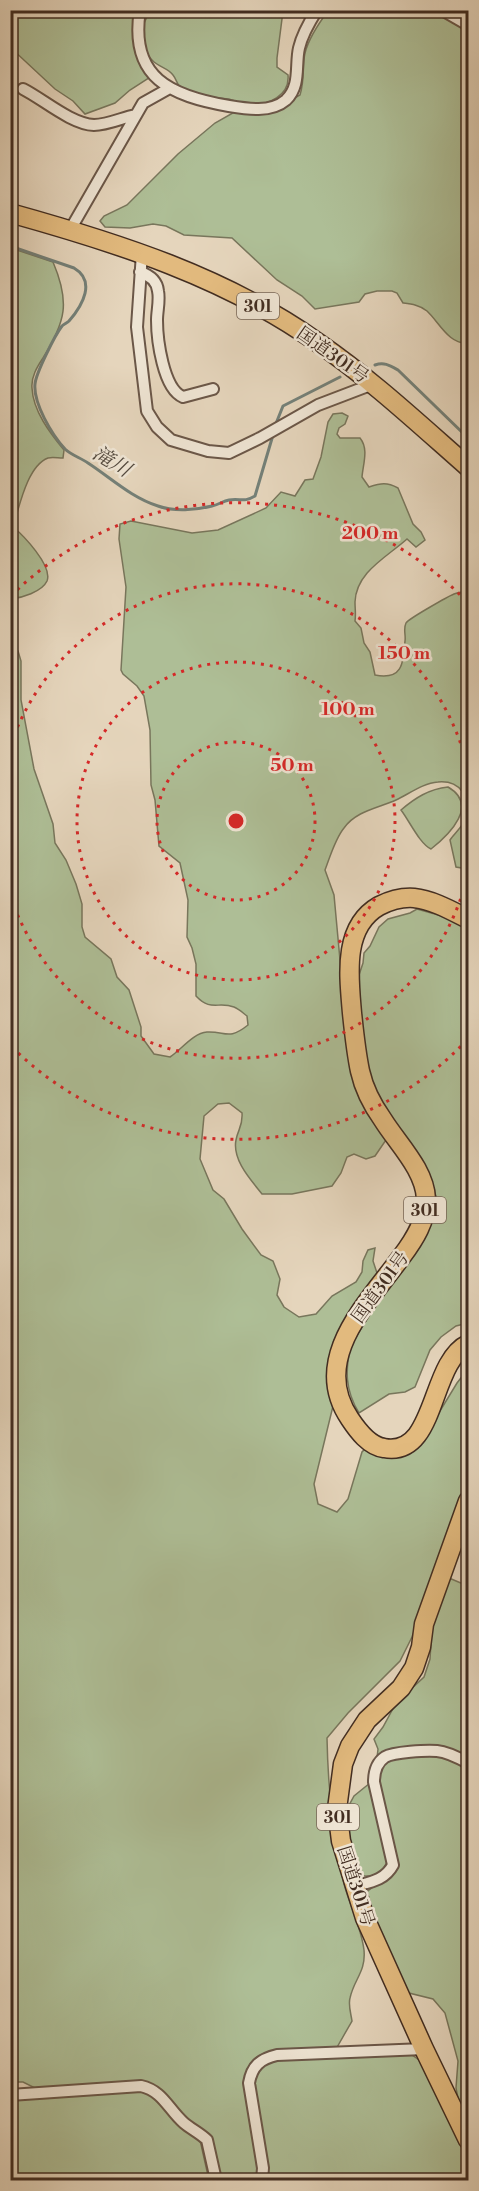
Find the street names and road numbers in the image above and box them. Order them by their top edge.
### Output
road number: 301 [237,293,279,319]
street label: 国道301号 [292,322,373,389]
road number: 301 [404,1197,446,1223]
street label: 国道301号 [347,1247,414,1328]
road number: 301 [317,1804,359,1830]
street label: 国道301号 [332,1843,379,1929]

